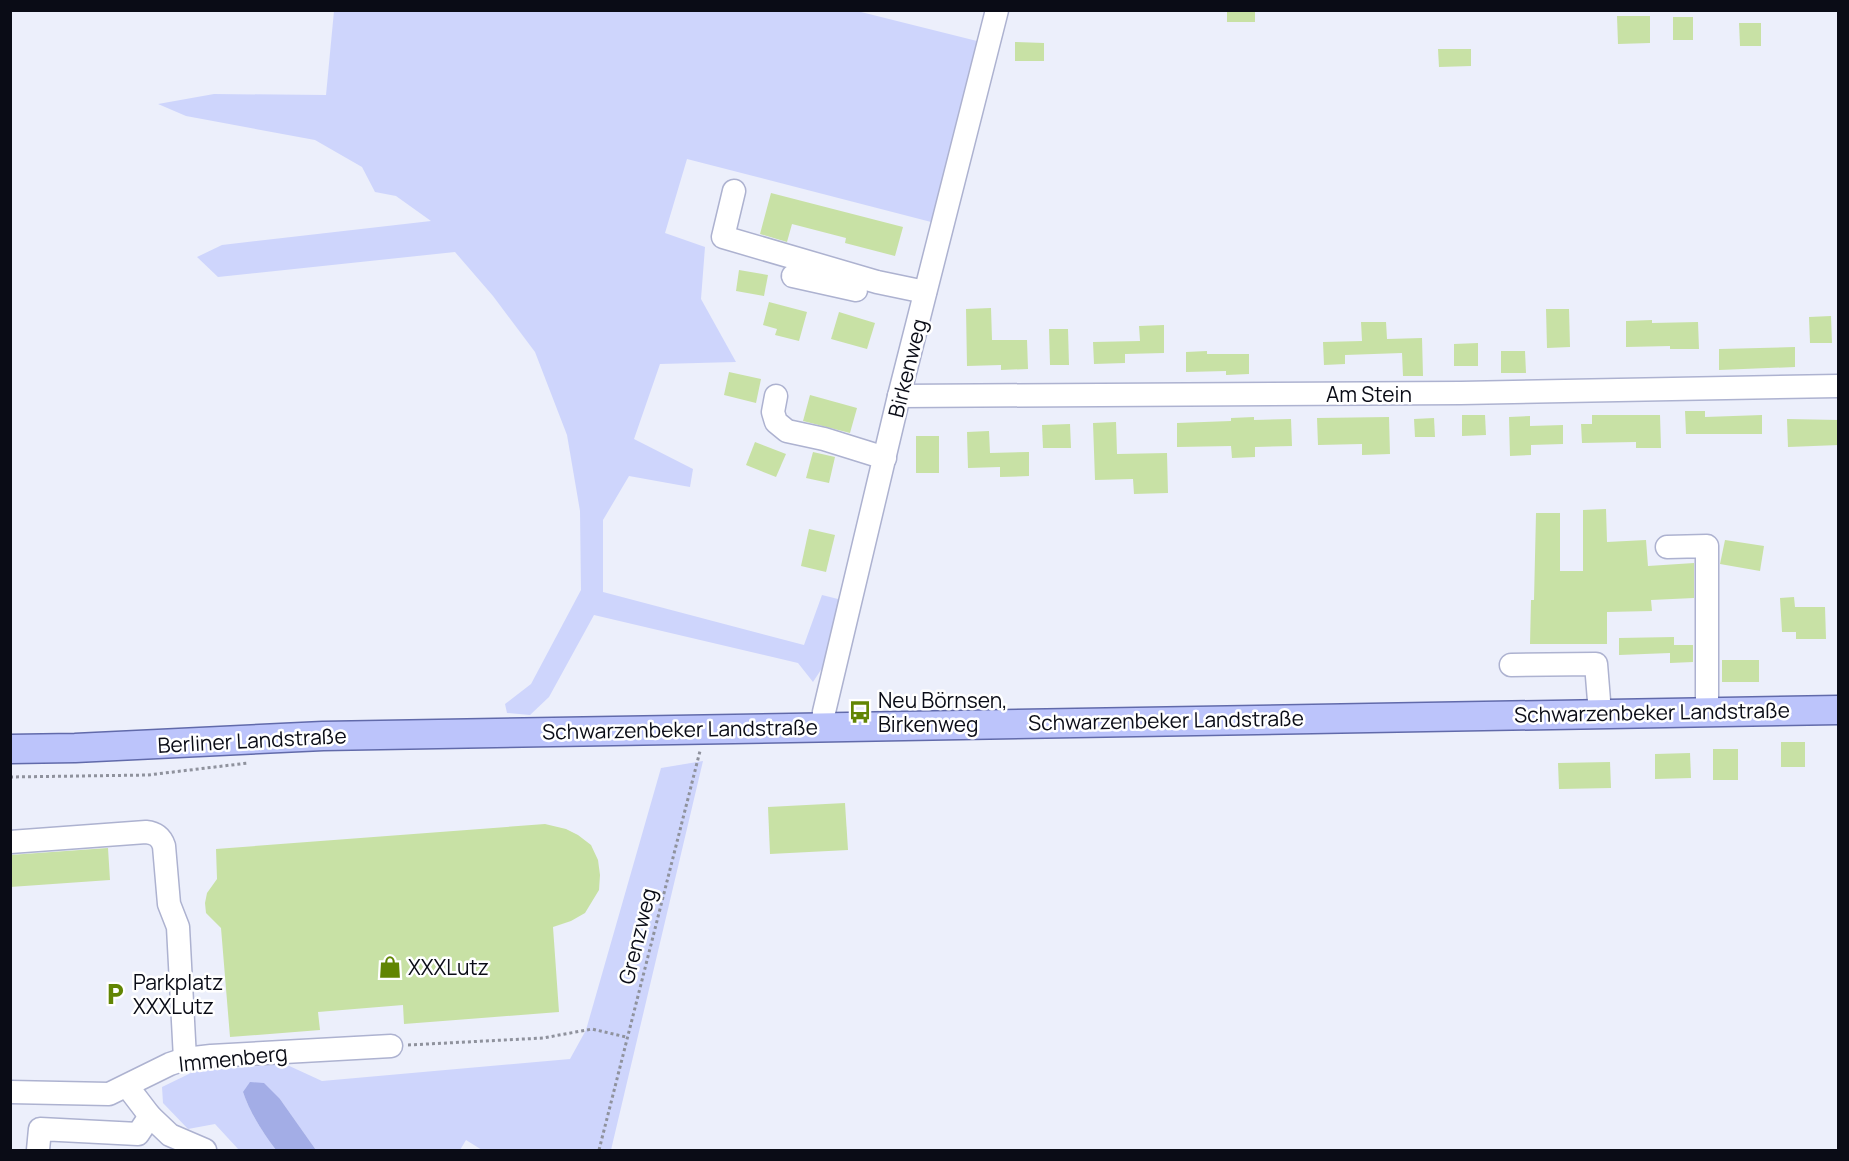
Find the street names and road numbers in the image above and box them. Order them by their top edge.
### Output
street label: Birkenweg [881,316,933,420]
street label: Am Stein [1326,380,1412,408]
street label: Schwarzenbeker Landstraße [1514,696,1790,728]
street label: Schwarzenbeker Landstraße [1028,704,1304,736]
street label: Schwarzenbeker Landstraße [542,713,818,745]
street label: Berliner Landstraße [157,721,347,759]
street label: Grenzweg [612,885,662,987]
street label: Immenberg [177,1038,289,1078]

